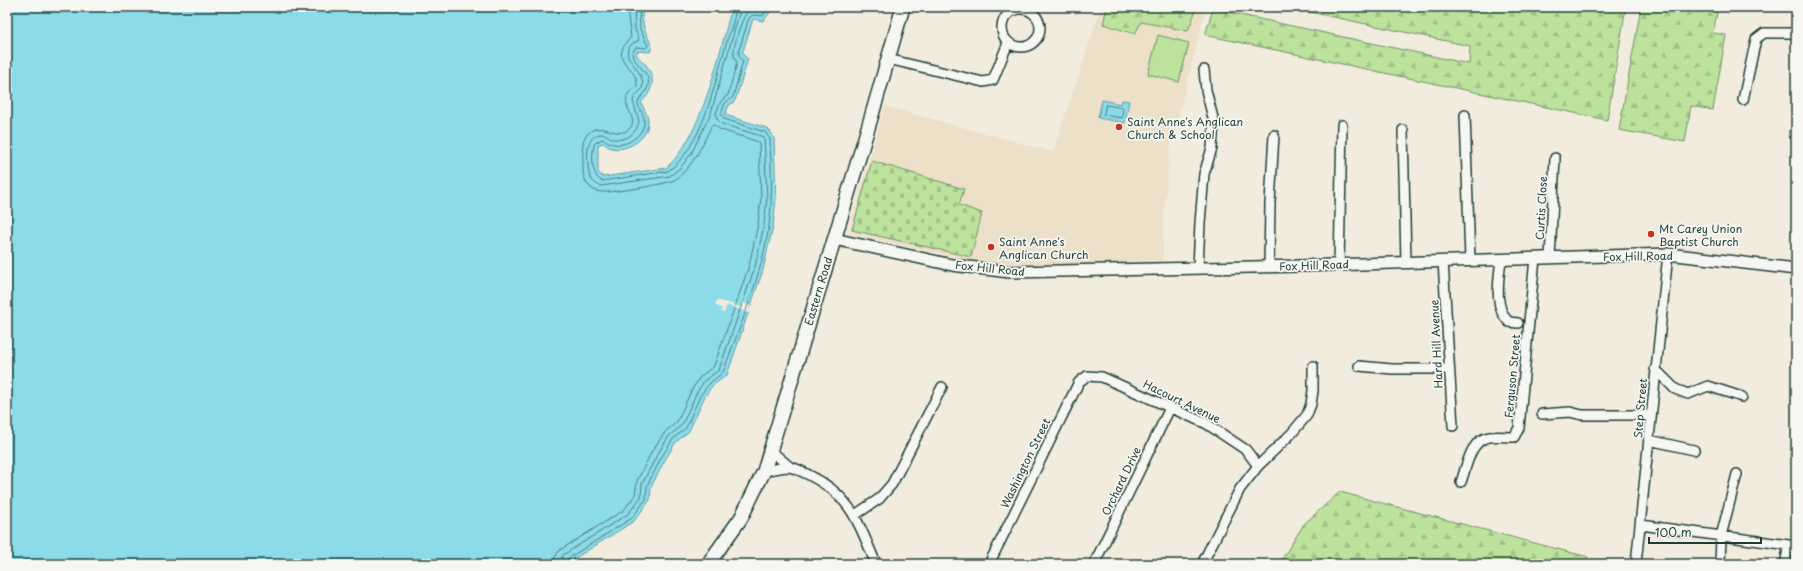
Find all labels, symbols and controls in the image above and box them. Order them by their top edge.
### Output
place label: Saint Anne's Anglican Church & School [1127,113,1243,143]
marker: Saint Anne's Anglican Church & School [1114,122,1124,132]
street label: Curtis Close [1531,175,1551,241]
place label: Mt Carey Union Baptist Church [1659,220,1742,250]
marker: Mt Carey Union Baptist Church [1646,229,1656,239]
place label: Saint Anne's Anglican Church [999,233,1088,263]
marker: Saint Anne's Anglican Church [986,242,996,252]
street label: Fox Hill Road [1603,247,1673,265]
street label: Eastern Road [800,255,836,327]
street label: Fox Hill Road [1279,255,1349,275]
street label: Fox Hill Road [954,256,1026,280]
street label: Hard Hill Avenue [1425,299,1447,389]
street label: Ferguson Street [1500,333,1524,419]
street label: Hacourt Avenue [1141,375,1223,427]
street label: Step Street [1629,377,1651,439]
street label: Washington Street [996,415,1054,511]
street label: Orchard Drive [1097,444,1145,518]
scale bar [1649,519,1761,545]
text: 100 m [1655,523,1692,541]

